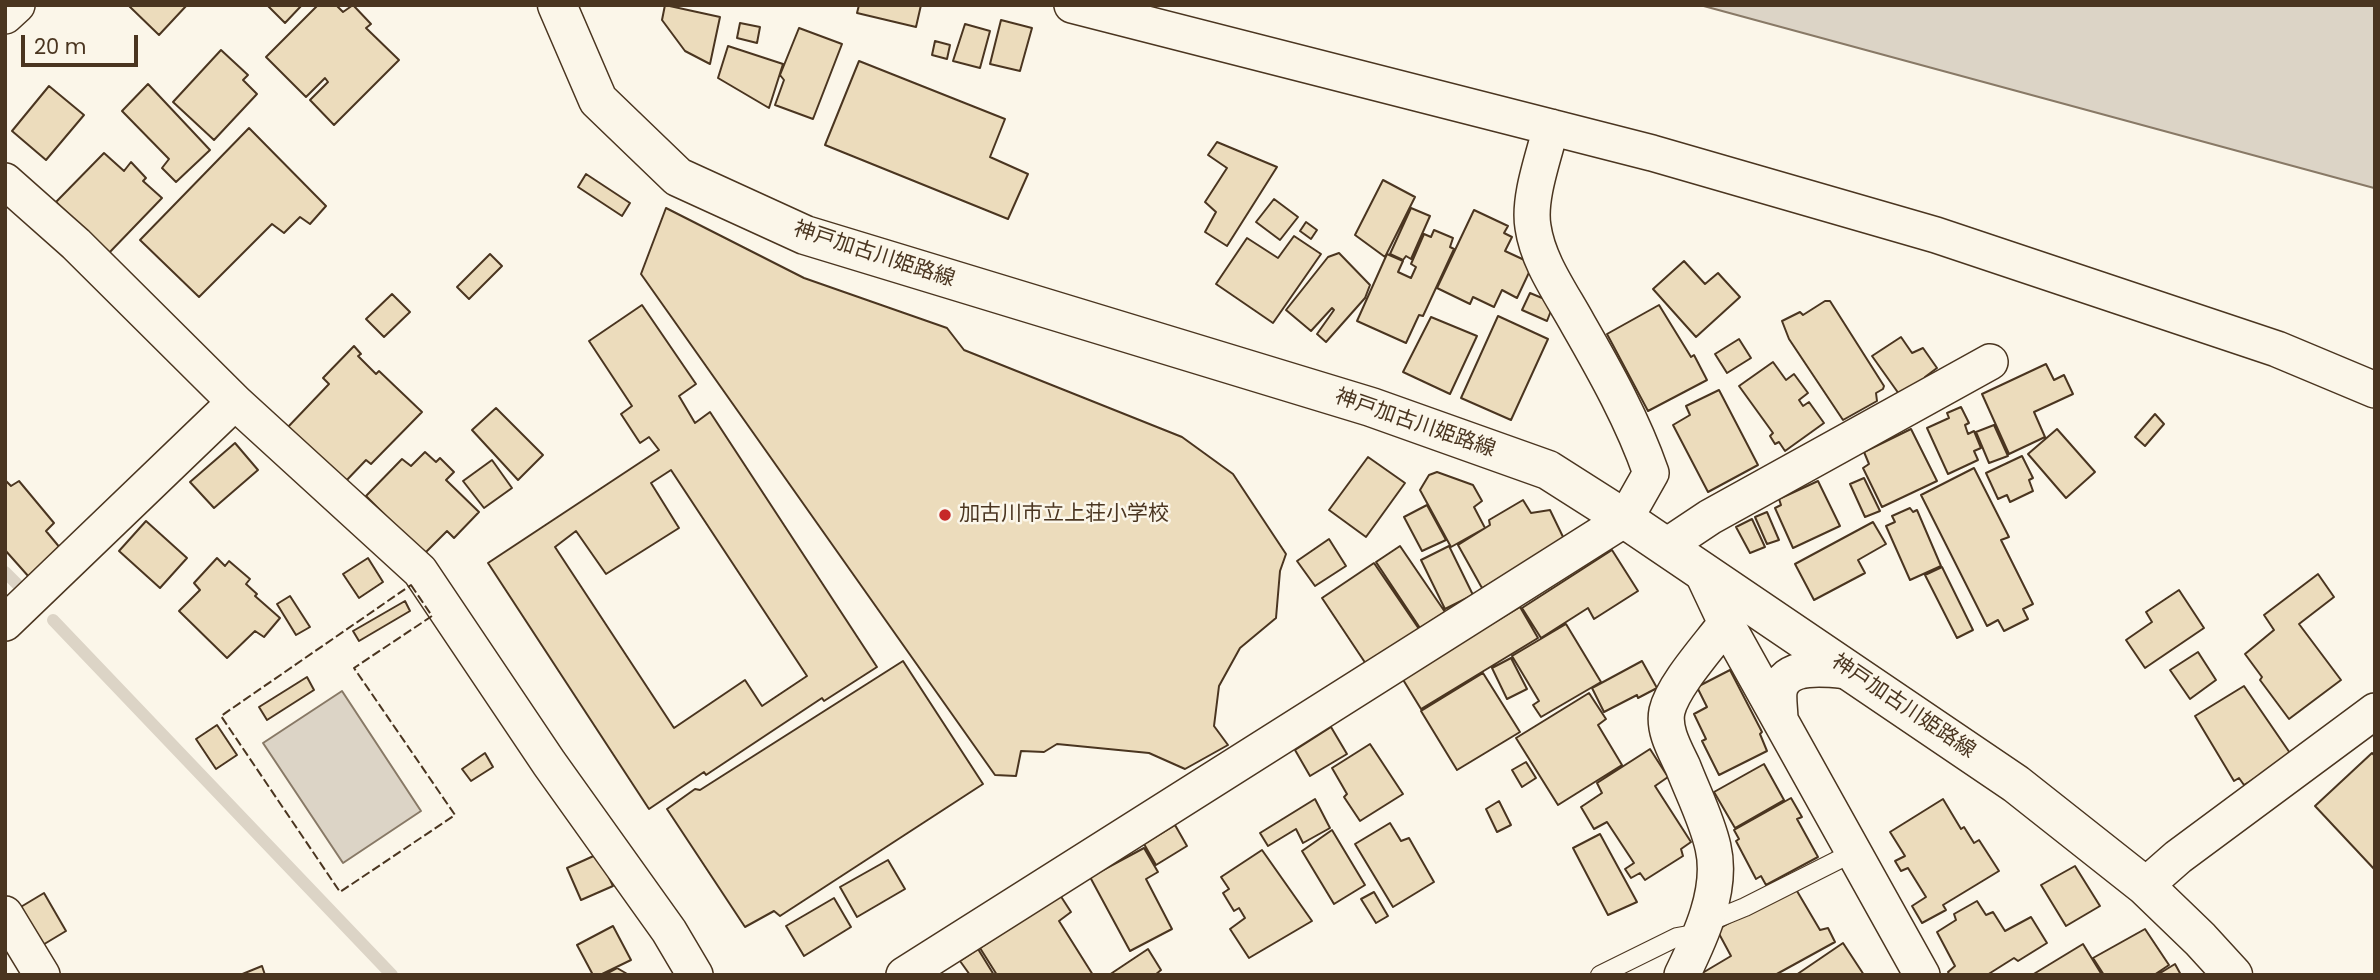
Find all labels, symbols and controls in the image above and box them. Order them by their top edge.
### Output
scale bar [24,21,142,65]
text: 20 m [34,32,87,61]
street label: 神戸加古川姫路線 [790,217,958,293]
street label: 神戸加古川姫路線 [1331,385,1499,463]
place label: 加古川市立上荘小学校 [959,502,1169,528]
marker: 加古川市立上荘小学校 [937,507,953,523]
street label: 神戸加古川姫路線 [1826,650,1980,764]

